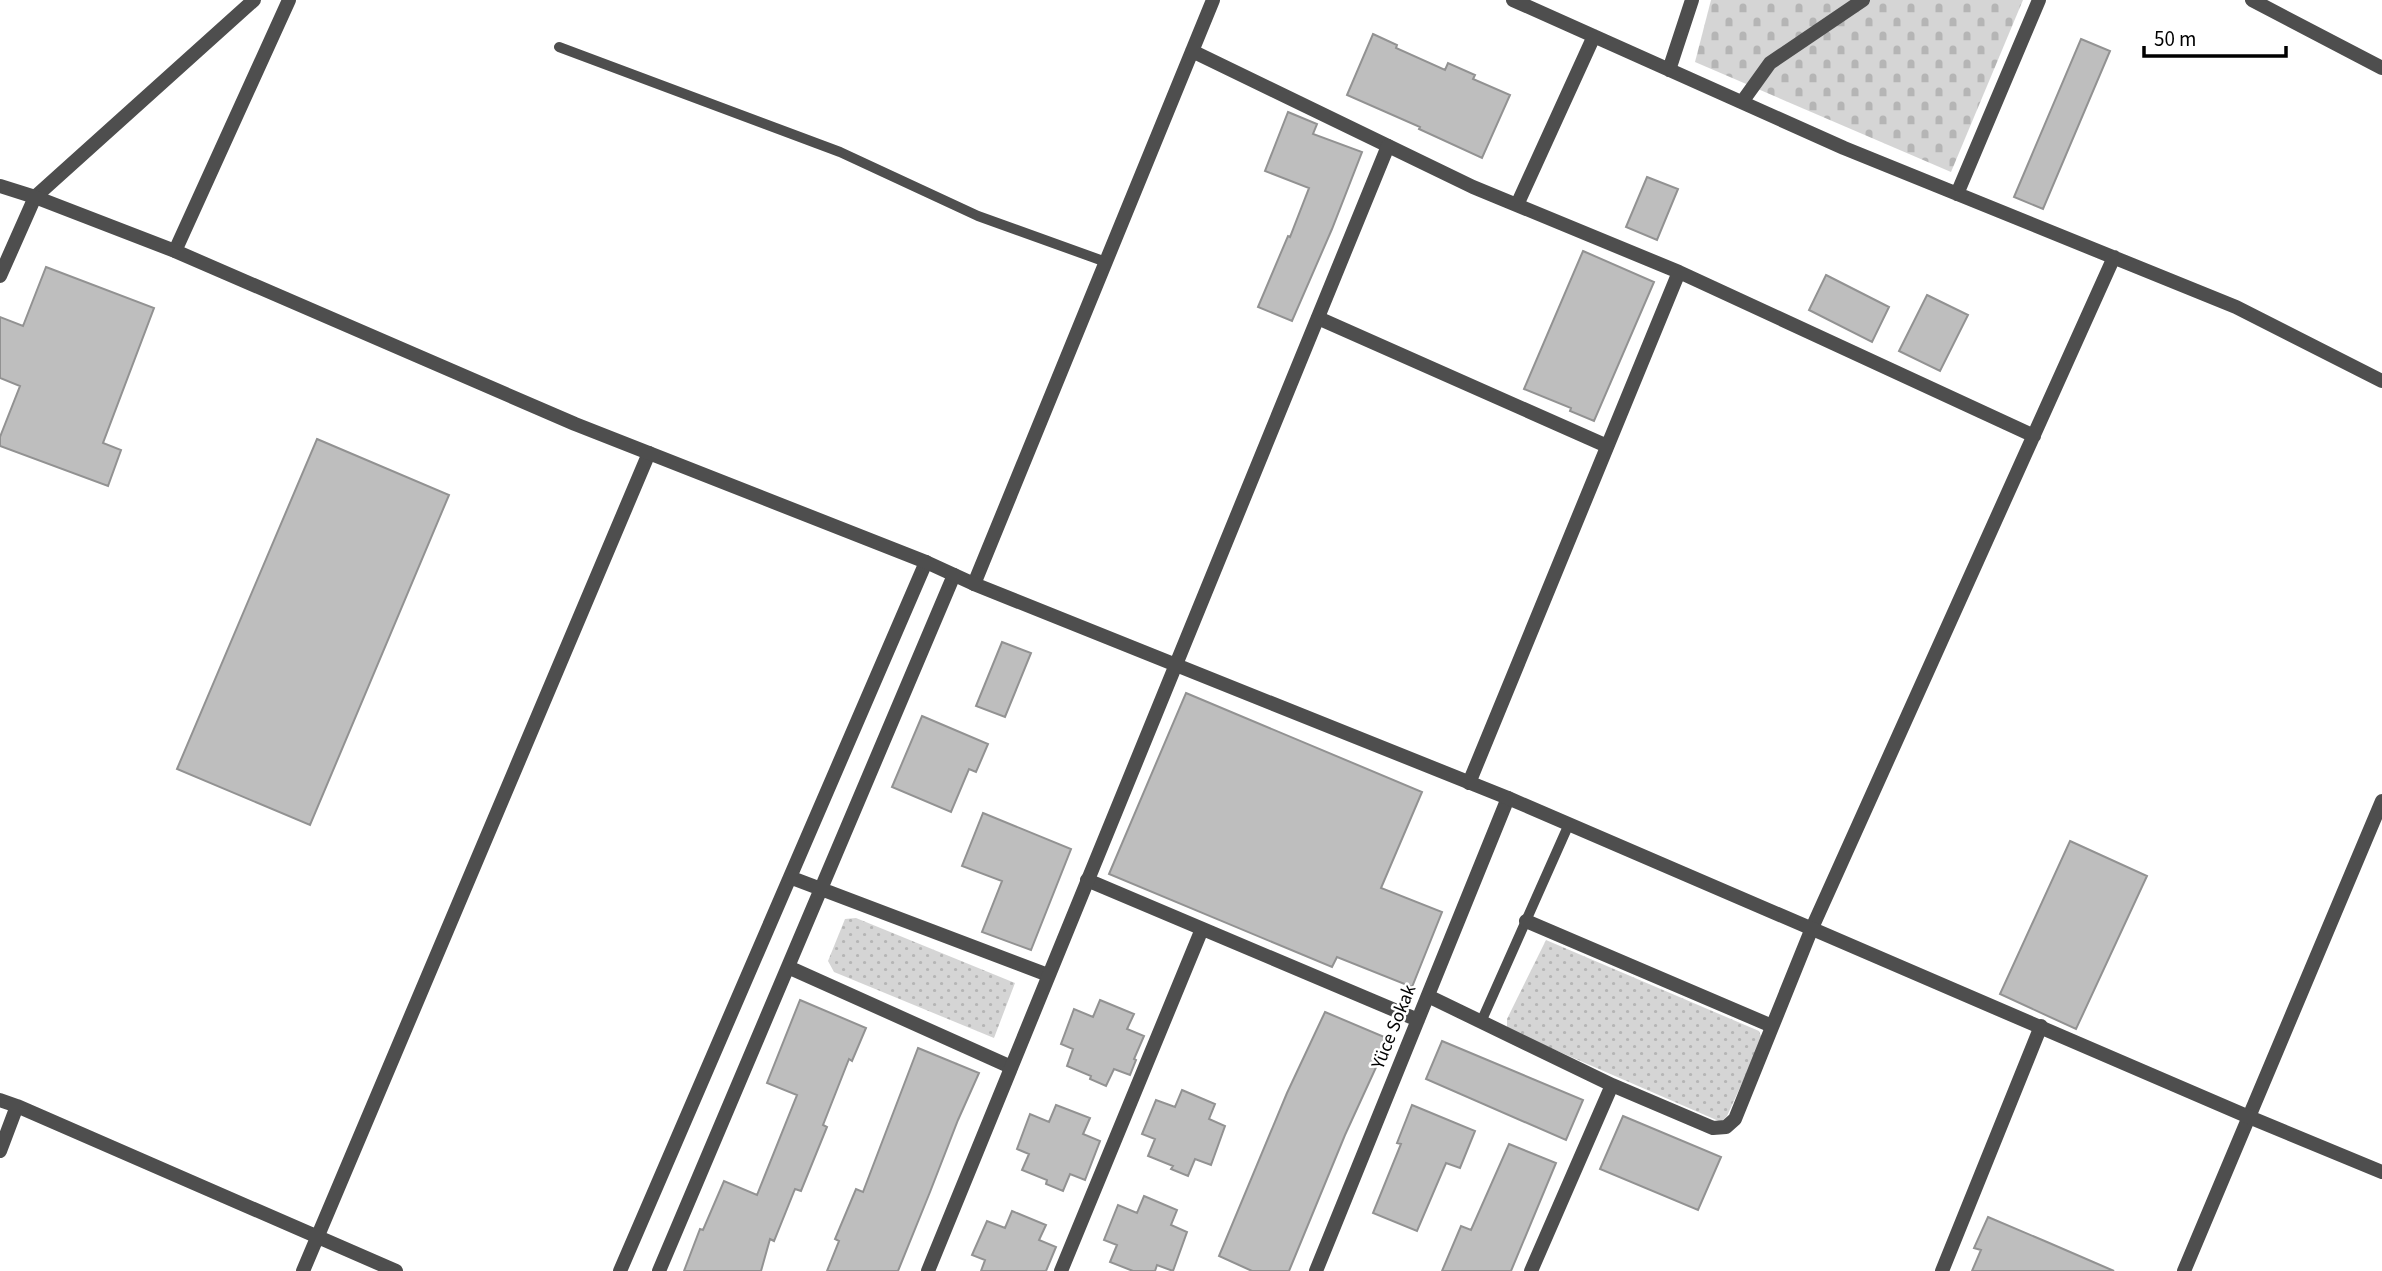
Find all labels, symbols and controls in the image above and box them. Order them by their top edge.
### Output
scale bar [2144,14,2286,58]
text: 50 m [2154,24,2196,54]
street label: Yüce Sokak [1364,980,1423,1074]

